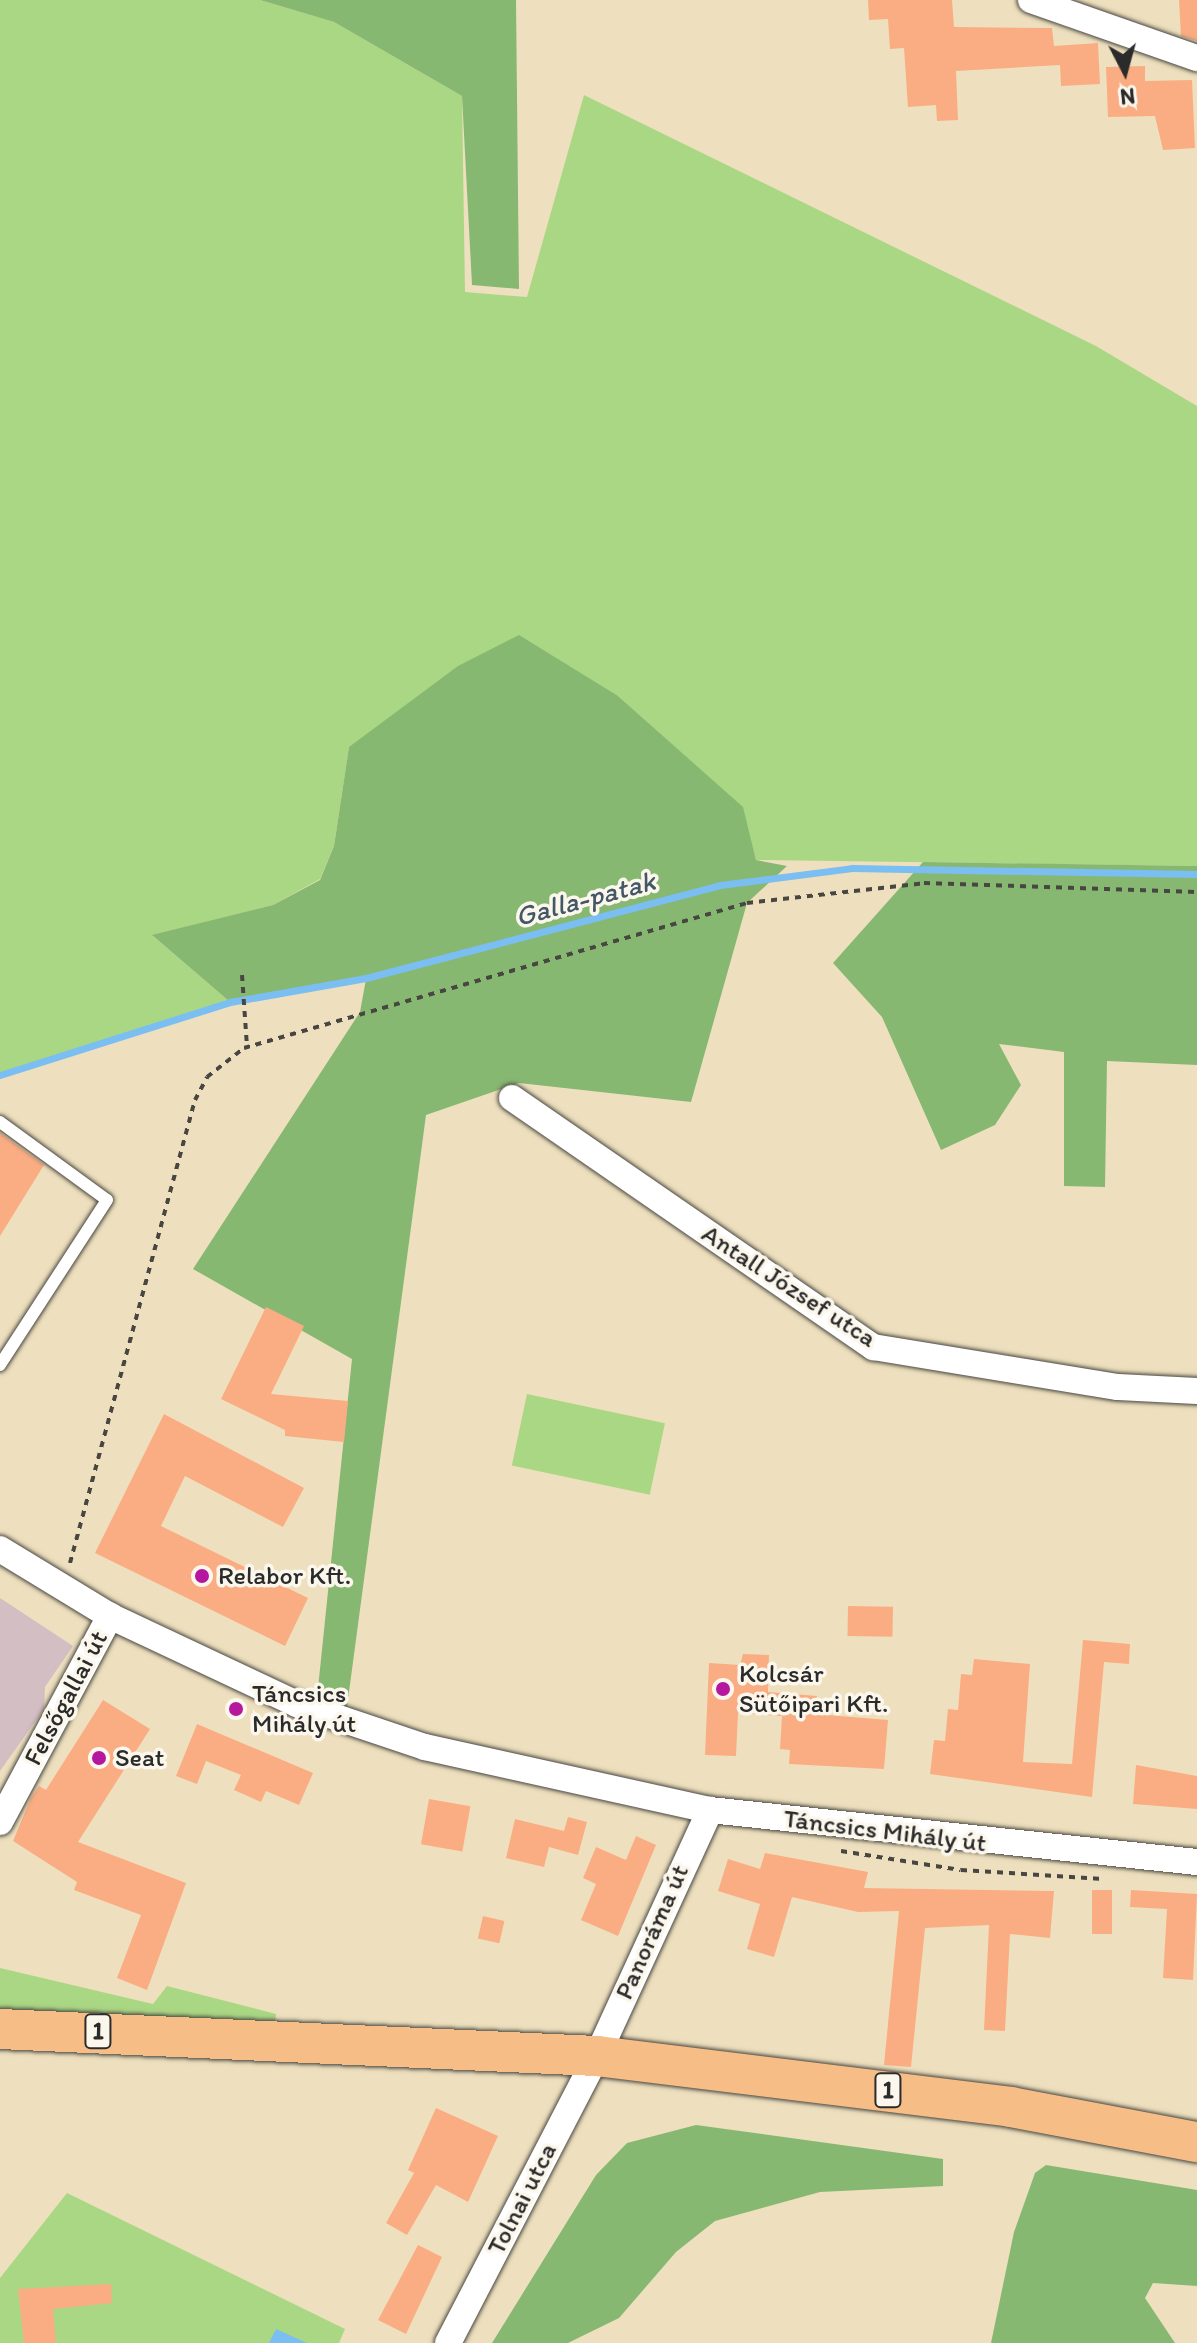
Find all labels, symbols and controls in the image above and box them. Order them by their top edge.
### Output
north arrow [1085,32,1165,112]
text: N [1119,82,1136,111]
water label: Galla-patak [511,863,659,933]
street label: Antall József utca [696,1218,882,1354]
place label: Relabor Kft. [218,1560,351,1592]
marker: Relabor Kft. [193,1567,211,1585]
street label: Felsőgallai út [17,1625,115,1771]
place label: Kolcsár Sütőipari Kft. [739,1658,888,1720]
place label: Táncsics Mihály út [252,1678,356,1740]
marker: Kolcsár Sütőipari Kft. [714,1680,732,1698]
marker: Táncsics Mihály út [227,1700,245,1718]
place label: Seat [115,1742,165,1774]
marker: Seat [90,1749,108,1767]
street label: Táncsics Mihály út [782,1803,988,1859]
street label: Panoráma út [608,1860,696,2004]
road number: 1 [84,2011,112,2051]
road number: 1 [874,2070,902,2110]
street label: Tolnai utca [481,2138,563,2260]

